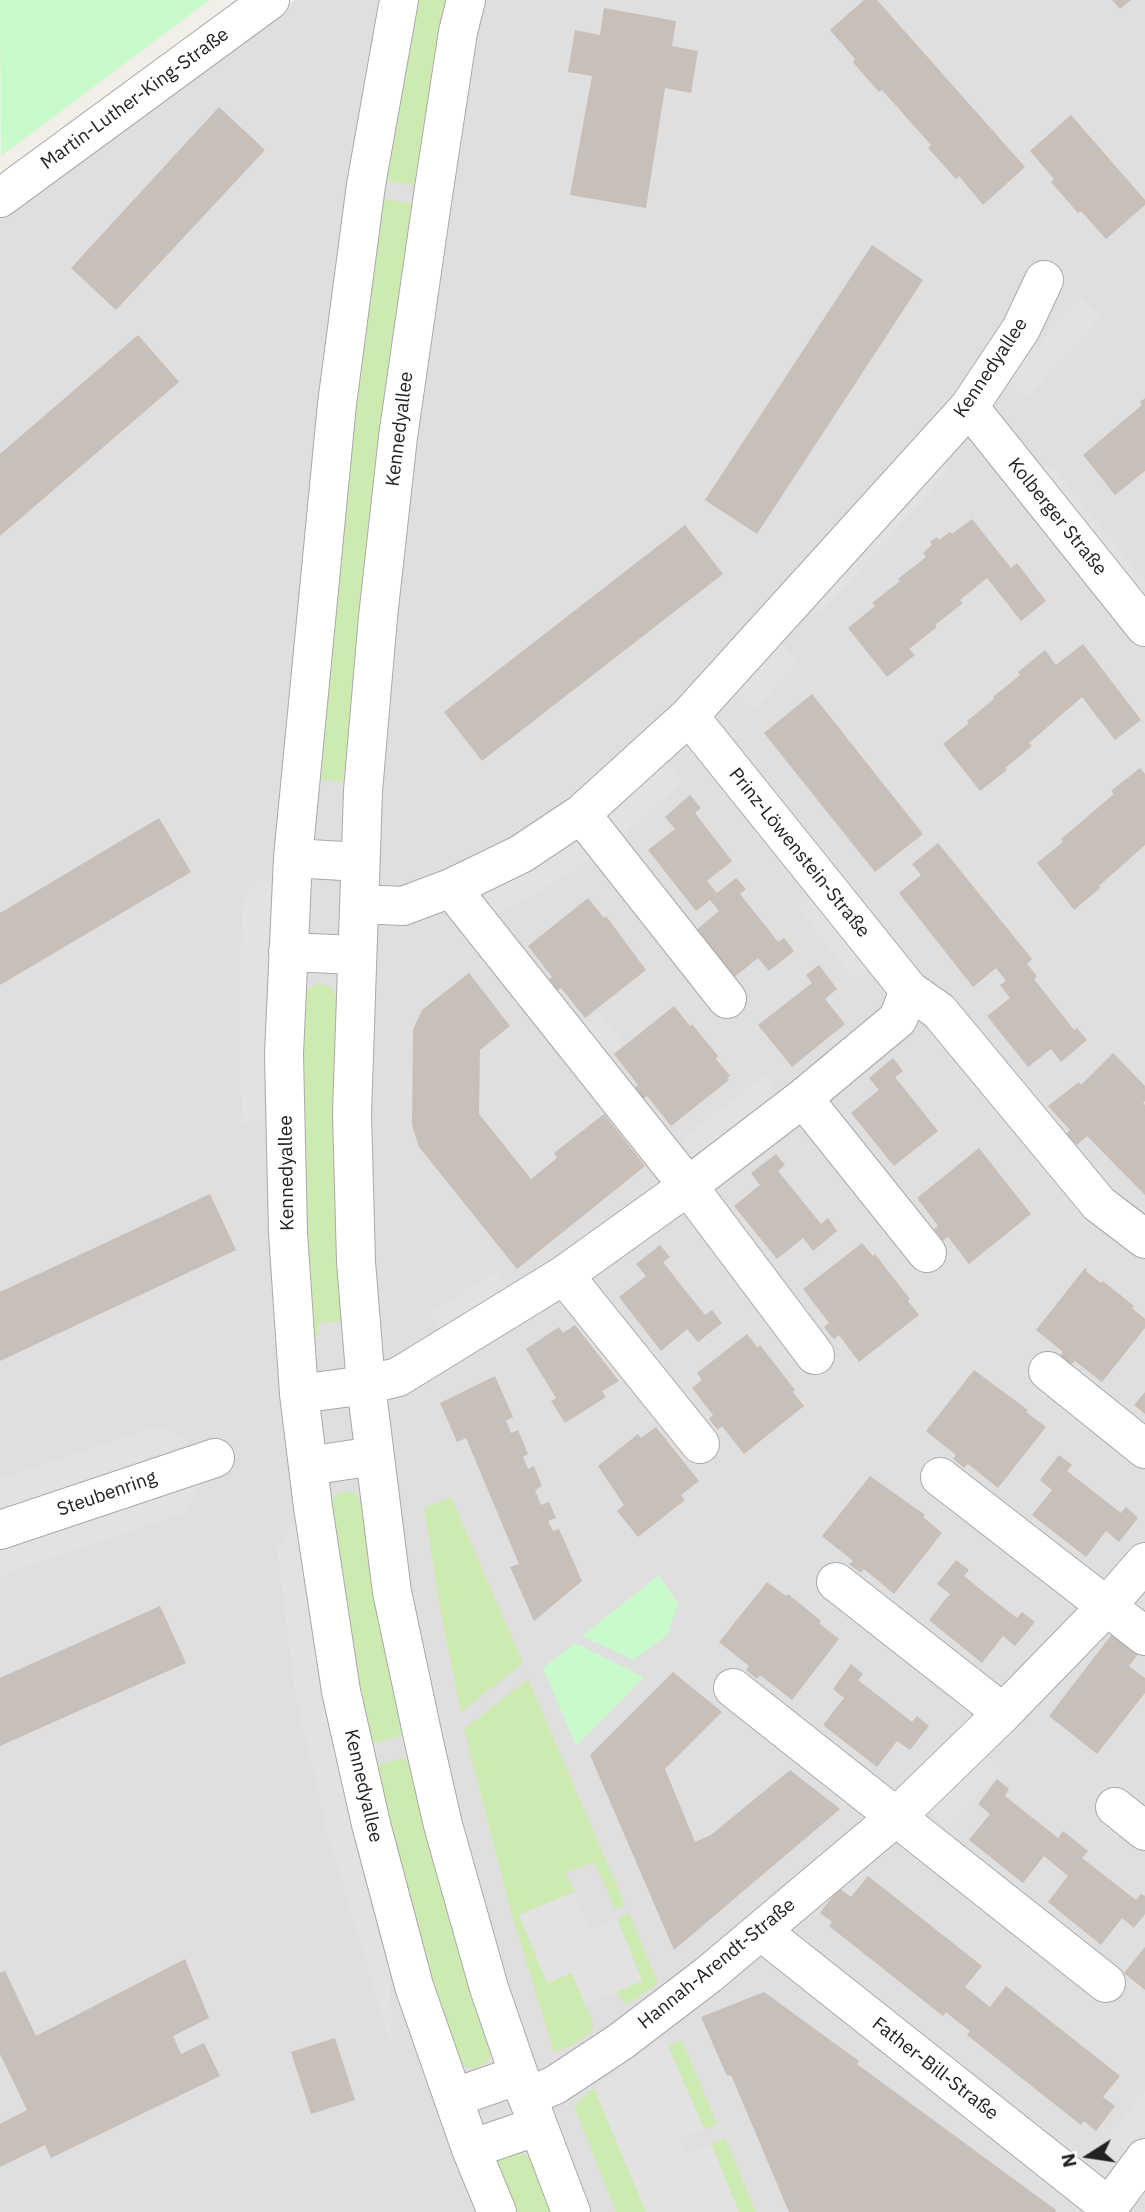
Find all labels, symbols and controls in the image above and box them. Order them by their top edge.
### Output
street label: Martin-Luther-King-Straße [37,23,233,175]
street label: Kennedyallee [949,314,1033,422]
street label: Kennedyallee [382,370,418,488]
street label: Kolberger Straße [1003,454,1111,580]
street label: Prinz-Löwenstein-Straße [724,764,874,942]
street label: Kennedyallee [275,1115,299,1231]
street label: Steubenring [54,1466,160,1522]
street label: Kennedyallee [339,1727,387,1845]
street label: Hannah-Arendt-Straße [634,1894,800,2034]
street label: Father-Bill-Straße [867,2013,1003,2125]
north arrow [1054,2121,1124,2191]
text: N [1055,2151,1082,2170]

